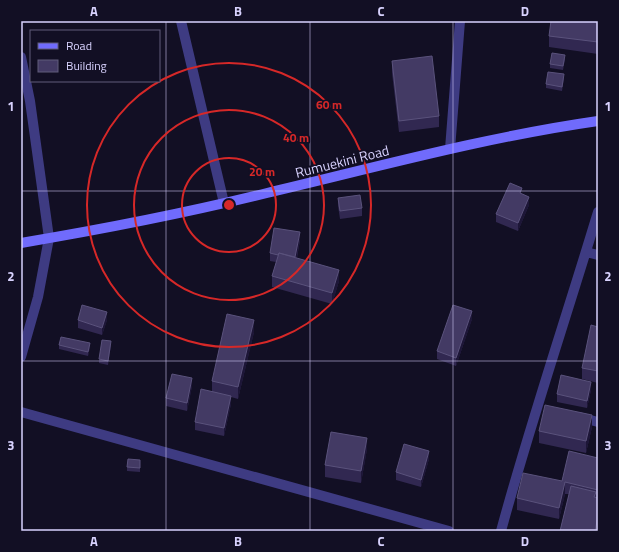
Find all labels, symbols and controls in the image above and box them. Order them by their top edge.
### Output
text: A [90,1,98,21]
text: B [234,1,242,21]
text: C [377,1,385,21]
text: D [521,1,529,21]
legend [30,30,160,82]
text: Road [66,36,92,55]
text: Building [66,56,107,75]
text: 60 m [316,95,342,114]
text: 1 [7,96,15,116]
text: 1 [604,96,612,116]
text: 40 m [283,128,309,147]
street label: Rumuekini Road [293,139,391,183]
text: 20 m [249,162,275,181]
centre of rings [222,198,236,212]
text: 2 [7,266,15,286]
text: 2 [604,266,612,286]
text: 3 [7,435,15,455]
text: 3 [604,435,612,455]
text: A [90,531,98,551]
text: B [234,531,242,551]
text: C [377,531,385,551]
text: D [521,531,529,551]

